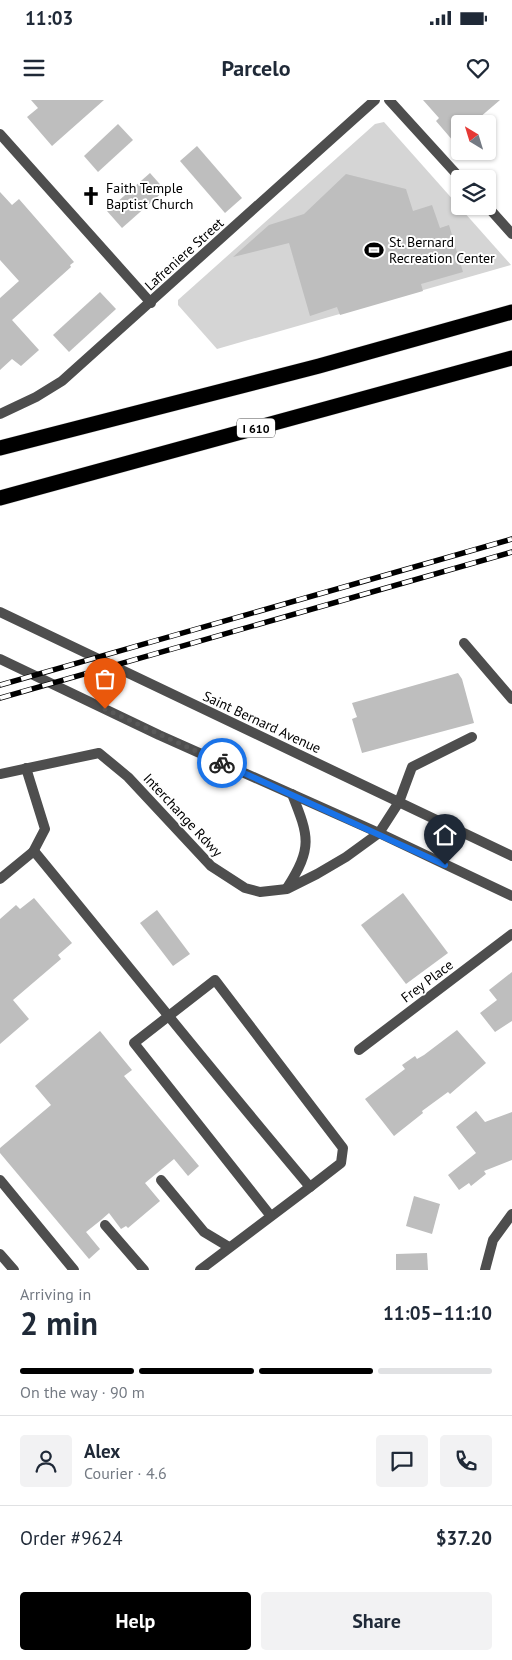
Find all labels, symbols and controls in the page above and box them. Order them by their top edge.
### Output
text: 11:03 [25,6,73,30]
icon: menu [20,54,48,82]
text: Parcelo [221,54,291,82]
icon: heart [464,54,492,82]
north arrow [451,115,496,160]
map controls [451,115,496,215]
button: layers [451,170,496,215]
place label: Faith Temple Baptist Church [106,179,194,213]
church icon: Faith Temple Baptist Church [80,185,102,207]
street label: Lafreniere Street [141,214,227,294]
place label: St. Bernard Recreation Center [389,233,495,267]
sports icon: St. Bernard Recreation Center [363,239,385,261]
road number: I 610 [237,418,275,438]
pin [84,658,126,709]
icon: bag [91,665,119,693]
street label: Saint Bernard Avenue [200,687,324,757]
courier [197,738,247,788]
icon: bike [208,749,236,777]
street label: Interchange Rdwy [140,769,227,861]
pin [424,814,466,865]
icon: home [431,821,459,849]
street label: Frey Place [397,956,457,1006]
text: Arriving in [20,1284,91,1304]
text: 11:05–11:10 [383,1301,492,1325]
text: 2 min [20,1302,98,1344]
text: On the way · 90 m [20,1382,145,1402]
button: person [20,1435,72,1487]
button: chat [376,1435,428,1487]
button: phone [440,1435,492,1487]
text: Alex [84,1439,120,1463]
text: Courier · 4.6 [84,1463,167,1483]
text: Order #9624 [20,1526,123,1550]
text: $37.20 [436,1526,492,1550]
button: Help [20,1592,251,1650]
button: Share [261,1592,492,1650]

